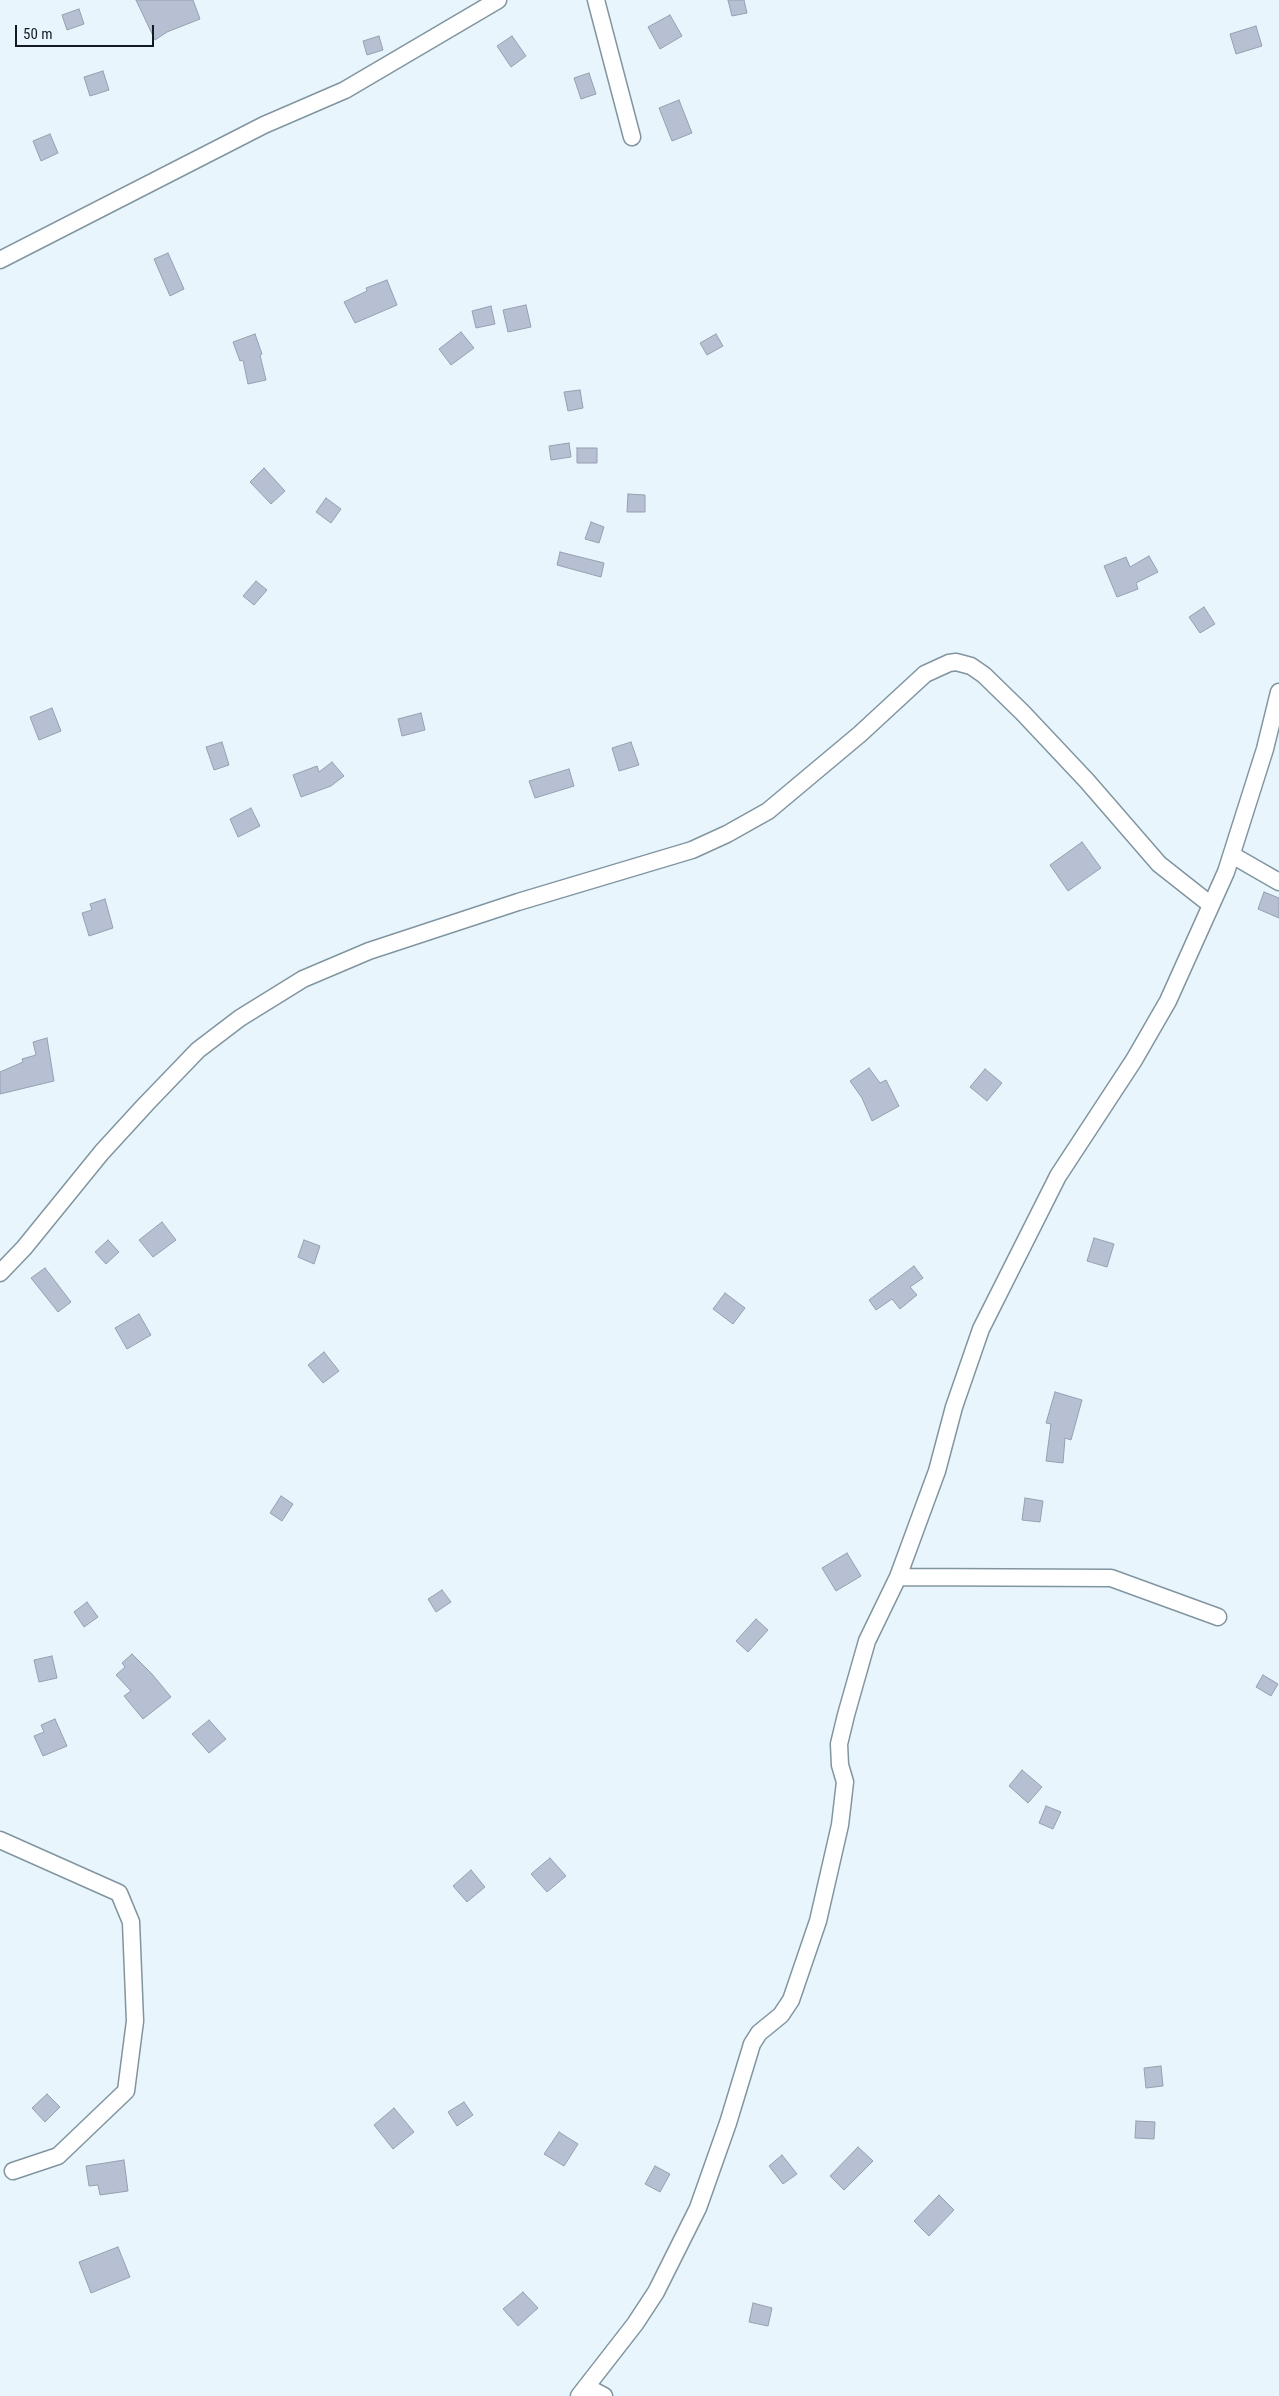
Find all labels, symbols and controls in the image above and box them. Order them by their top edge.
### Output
scale bar [18,15,156,47]
text: 50 m [23,25,53,43]

